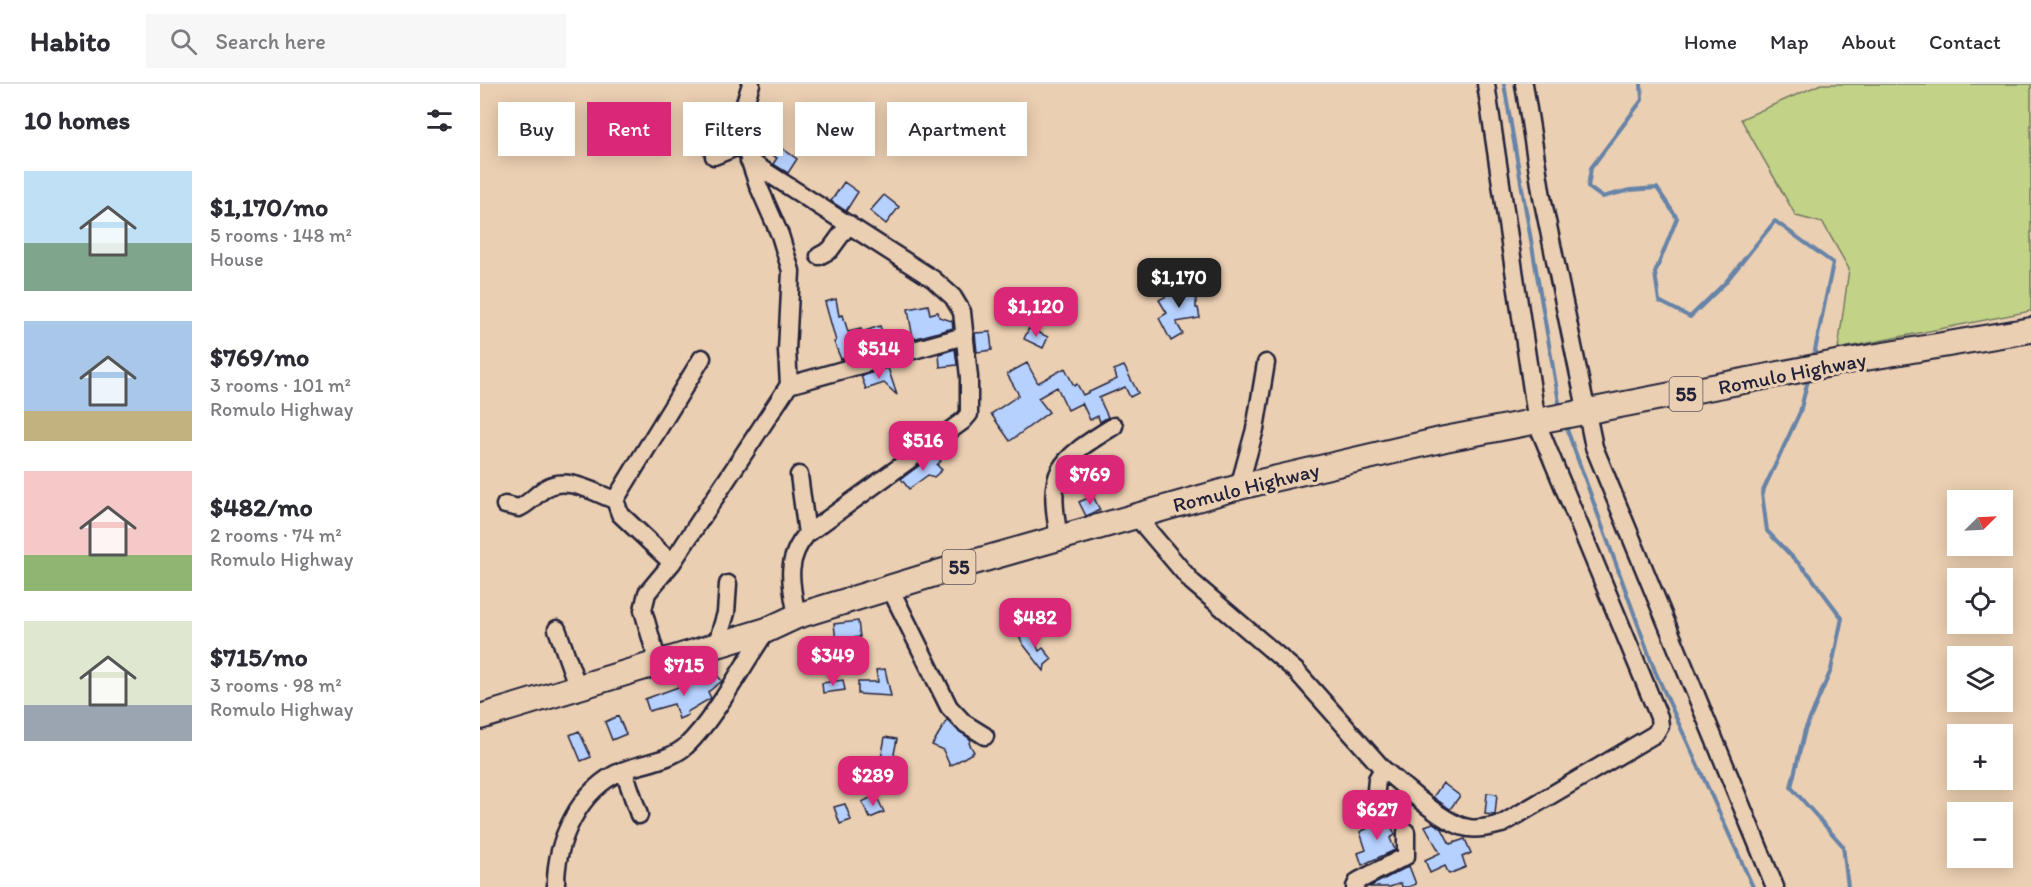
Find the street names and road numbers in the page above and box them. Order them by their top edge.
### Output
street label: Romulo Highway [1716,346,1868,400]
road number: 55 [1670,377,1702,411]
street label: Romulo Highway [1170,457,1322,517]
road number: 55 [942,550,976,584]

